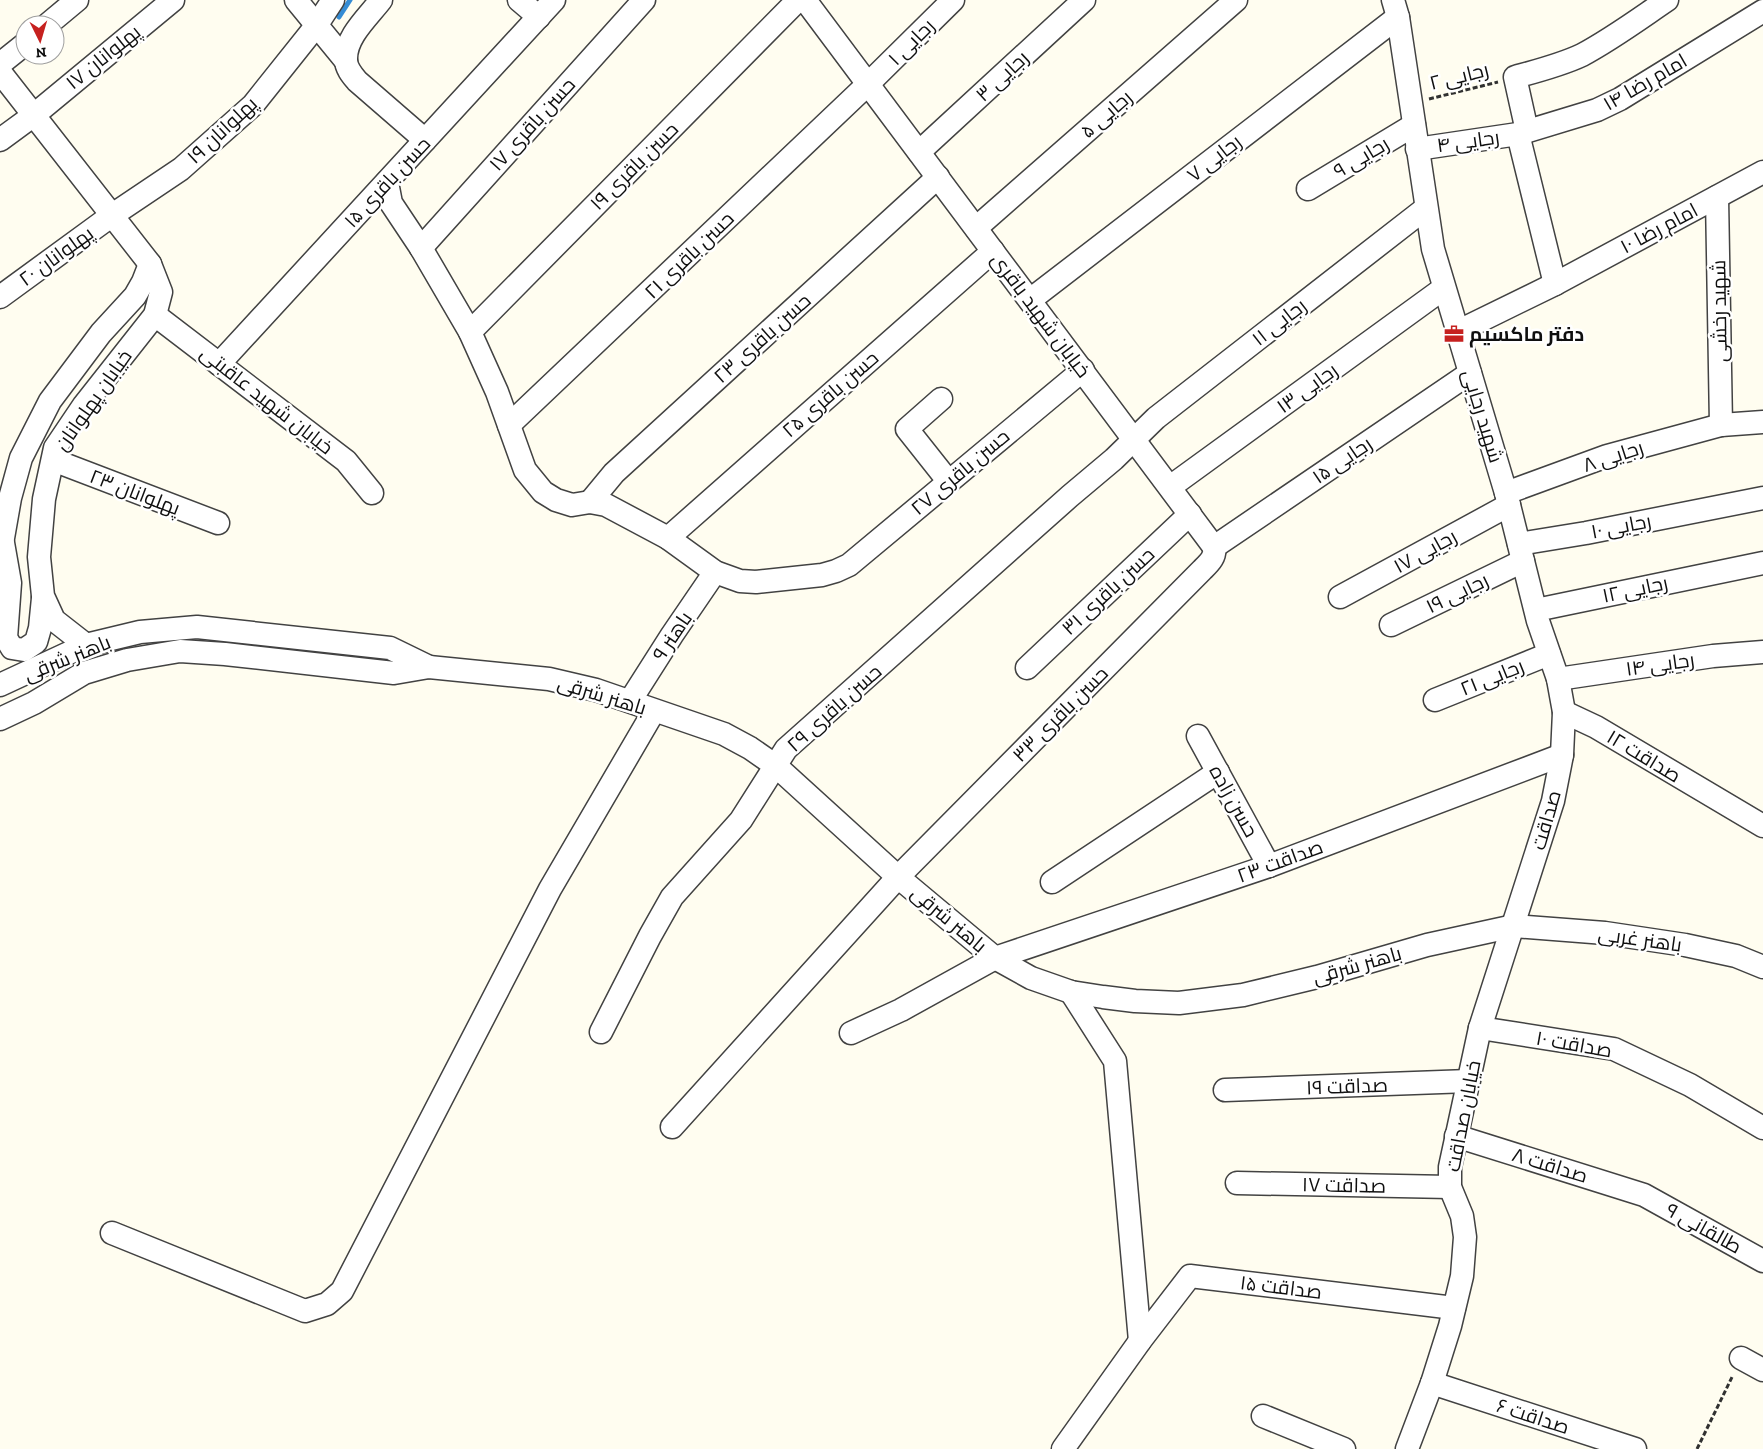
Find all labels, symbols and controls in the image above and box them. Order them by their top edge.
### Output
street label: رجایی ۱ [883,14,940,71]
north arrow [15,15,65,65]
street label: پهلوانان ۱۷ [61,19,146,95]
text: N [35,44,47,61]
street label: رجایی ۳ [971,46,1034,107]
street label: امام رضا ۱۴ [1599,48,1692,117]
street label: رجایی ۲ [1427,57,1491,96]
street label: حسن باقری ۱۷ [484,73,581,176]
street label: رجایی ۵ [1075,85,1137,144]
street label: پهلوانان ۱۹ [182,91,263,169]
street label: حسن باقری ۱۹ [585,117,684,216]
street label: رجایی ۴ [1435,125,1501,158]
street label: رجایی ۷ [1182,129,1247,187]
street label: رجایی ۹ [1329,131,1394,184]
street label: حسن باقری ۱۵ [339,132,436,233]
street label: امام رضا ۱۰ [1616,198,1703,260]
street label: حسن باقری ۲۱ [639,206,739,304]
street label: پهلوانان ۲۰ [14,221,99,292]
street label: خیابان شهید باقری [985,248,1096,383]
street label: شهید رخشی [1706,260,1733,362]
street label: حسن باقری ۲۳ [708,288,816,389]
street label: رجایی ۱۱ [1247,293,1312,351]
place label: دفتر ماکسیم [1469,322,1584,348]
office icon: دفتر ماکسیم [1443,323,1465,345]
street label: خیابان شهید عاقبتی [195,341,338,460]
street label: خیابان پهلوانان [49,345,138,456]
street label: حسن باقری ۲۵ [777,346,884,443]
street label: رجایی ۱۳ [1272,358,1343,419]
street label: شهید رجایی [1457,367,1509,466]
street label: حسن باقری ۲۷ [906,424,1015,521]
street label: رجایی ۱۵ [1308,431,1377,489]
street label: رجایی ۸ [1580,435,1647,478]
street label: پهلوانان ۲۳ [86,464,184,521]
street label: رجایی ۱۰ [1589,508,1653,545]
street label: رجایی ۱۷ [1389,524,1461,579]
street label: حسن باقری ۳۱ [1057,542,1160,641]
street label: رجایی ۱۹ [1422,568,1493,619]
street label: رجایی ۱۲ [1600,570,1670,609]
street label: باهنر ۹ [647,607,697,665]
street label: باهنر شرقی [20,630,114,687]
street label: رجایی ۱۴ [1624,647,1696,682]
street label: رجایی ۲۱ [1457,653,1528,702]
street label: حسن باقری ۲۹ [782,659,887,758]
street label: حسن باقری ۳۳ [1007,661,1114,768]
street label: باهنر شرقی [554,670,649,721]
street label: صداقت ۱۲ [1603,725,1685,787]
street label: حسن زاده [1204,761,1264,842]
street label: صداقت [1526,787,1566,853]
street label: صداقت ۲۳ [1234,834,1326,888]
street label: باهنر شرقی [906,880,992,958]
street label: باهنر غربی [1596,921,1683,958]
street label: باهنر شرقی [1310,941,1405,990]
street label: صداقت ۱۰ [1534,1026,1614,1062]
street label: خیابان صداقت [1440,1058,1487,1174]
street label: صداقت ۱۹ [1306,1073,1388,1099]
street label: صداقت ۸ [1509,1142,1591,1188]
street label: صداقت ۱۷ [1302,1172,1386,1198]
street label: طالقانی ۹ [1661,1197,1746,1259]
street label: صداقت ۱۵ [1239,1270,1323,1304]
street label: صداقت ۶ [1494,1393,1572,1439]

